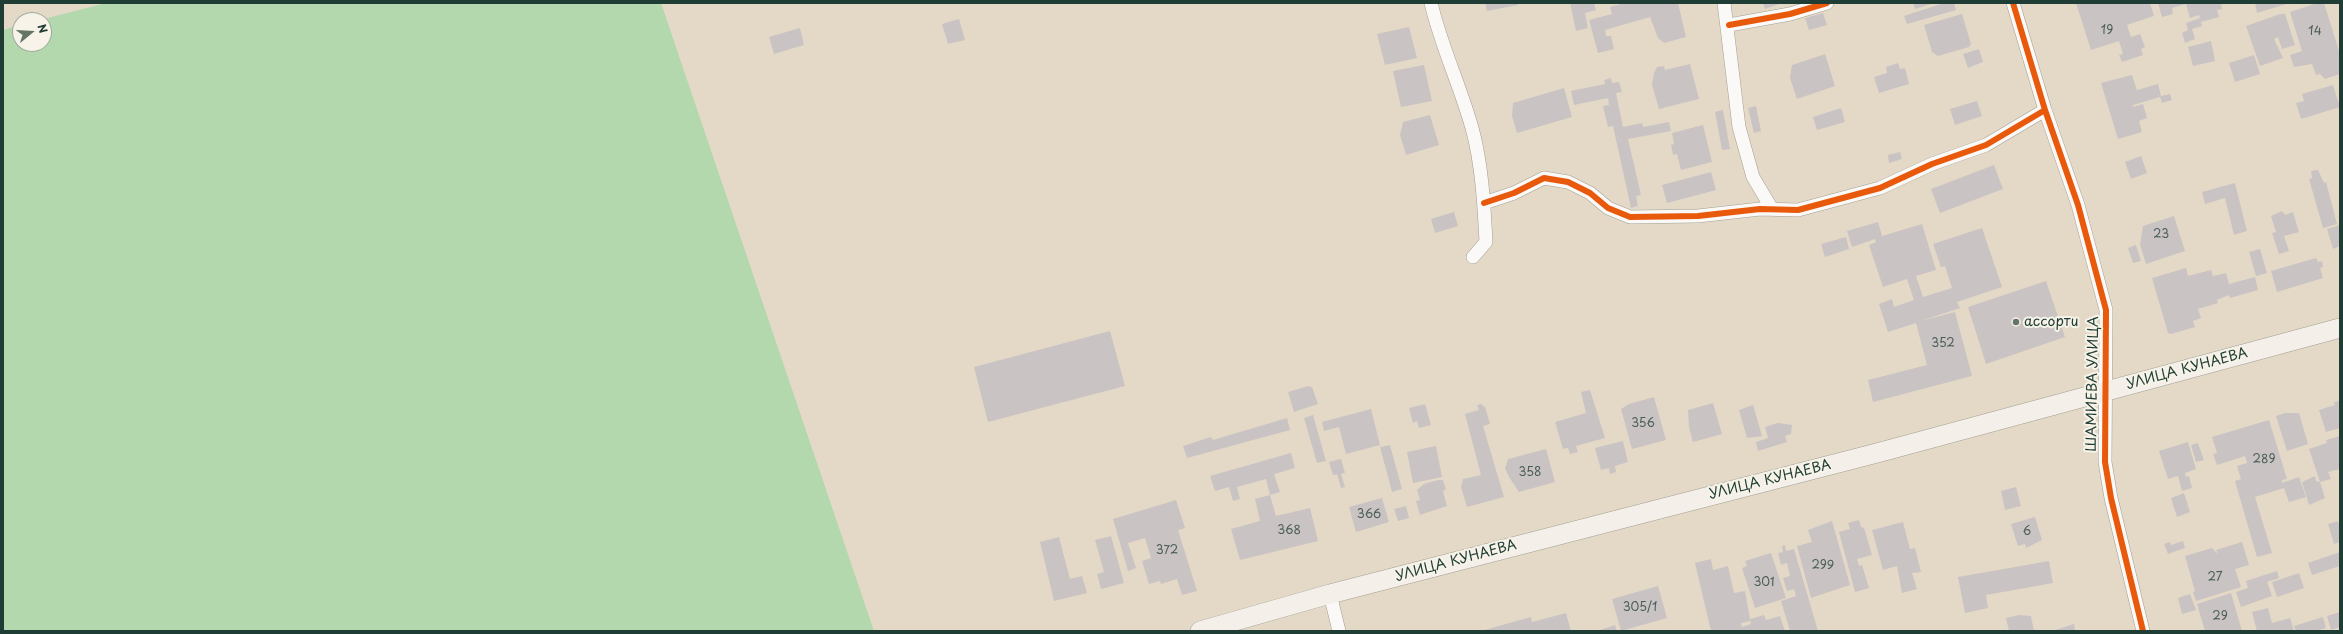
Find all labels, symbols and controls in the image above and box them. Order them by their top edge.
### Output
north arrow [12,12,52,52]
text: N [34,22,52,35]
house number: 19 [2101,24,2113,38]
house number: 14 [2308,25,2322,39]
house number: 23 [2153,228,2169,242]
place label: ассорти [2024,314,2078,330]
street label: ШАМИЕВА УЛИЦА [2083,316,2103,452]
marker: ассорти [2011,317,2021,327]
house number: 352 [1931,337,1955,351]
street label: УЛИЦА КУНАЕВА [2124,345,2250,393]
house number: 356 [1631,417,1655,431]
house number: 289 [2253,453,2275,467]
street label: УЛИЦА КУНАЕВА [1707,457,1833,503]
house number: 358 [1519,466,1541,480]
house number: 366 [1357,508,1381,522]
house number: 368 [1277,524,1301,538]
house number: 6 [2023,525,2031,539]
street label: УЛИЦА КУНАЕВА [1393,537,1519,585]
house number: 372 [1156,544,1178,558]
house number: 299 [1812,559,1834,573]
house number: 27 [2208,571,2222,585]
house number: 301 [1753,576,1775,590]
house number: 305/1 [1623,601,1657,615]
house number: 29 [2212,610,2228,624]

